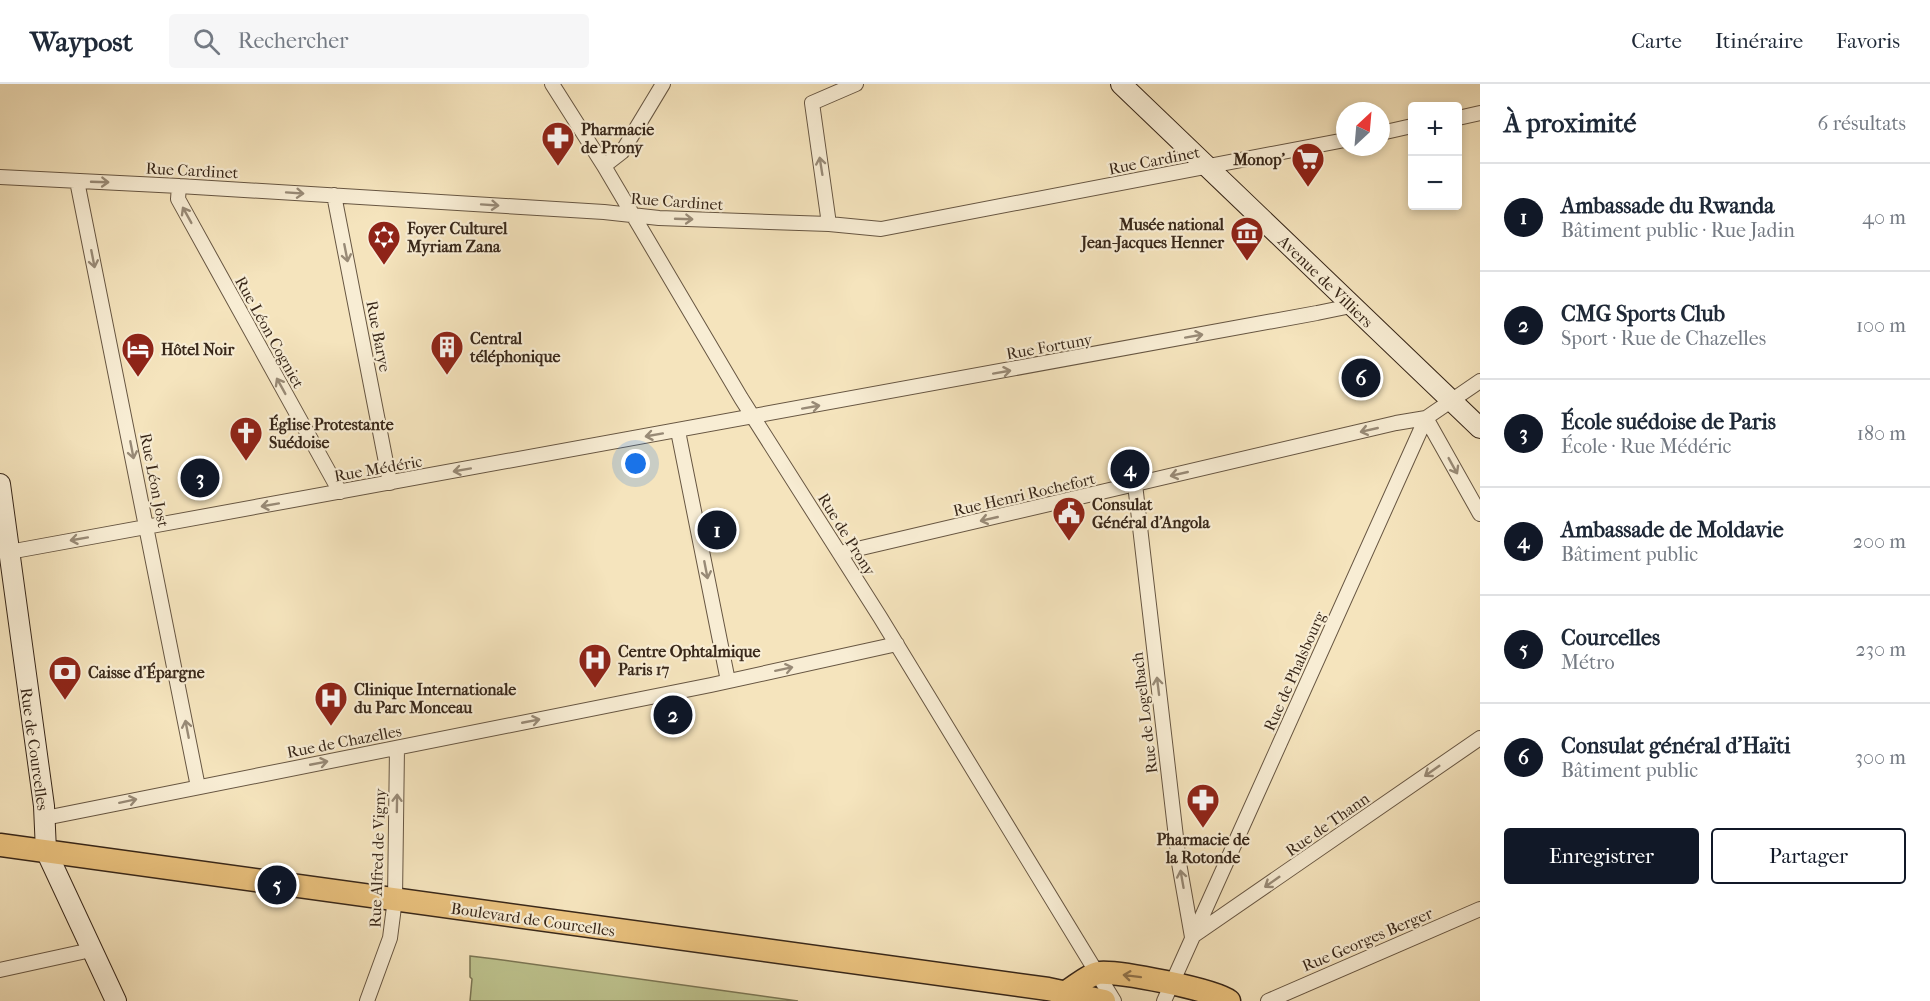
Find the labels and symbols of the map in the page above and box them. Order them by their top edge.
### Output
north arrow [1336,102,1390,156]
pharmacy icon: Pharmacie de Prony [540,120,576,167]
place label: Pharmacie de Prony [581,120,654,158]
supermarket icon: Monop' [1290,141,1326,188]
street label: Rue Cardinet [1107,142,1202,179]
place label: Monop' [1232,150,1286,170]
one-way arrow [816,156,827,176]
street label: Rue Cardinet [145,159,239,182]
one-way arrow [90,177,110,188]
one-way arrow [285,188,305,199]
street label: Rue Cardinet [630,189,724,214]
one-way arrow [479,200,499,211]
one-way arrow [181,207,193,224]
one-way arrow [674,213,694,224]
place label: Musée national Jean-Jacques Henner [1079,215,1225,253]
museum icon: Musée national Jean-Jacques Henner [1229,215,1265,262]
synagogue icon: Foyer Culturel Myriam Zana [366,219,402,266]
place label: Foyer Culturel Myriam Zana [406,219,508,257]
street label: Avenue de Villiers [1274,231,1377,331]
one-way arrow [341,242,352,262]
one-way arrow [88,249,99,268]
street label: Rue Léon Cogniet [231,273,308,392]
street label: Rue Barye [362,299,395,374]
building icon: Central téléphonique [429,329,465,376]
place label: Central téléphonique [469,329,560,367]
street label: Rue Fortuny [1005,329,1094,363]
one-way arrow [1184,330,1203,341]
hotel icon: Hôtel Noir [120,331,156,378]
place label: Hôtel Noir [161,340,235,359]
pin: 6 [1342,356,1380,400]
one-way arrow [992,366,1012,377]
one-way arrow [275,377,286,395]
one-way arrow [800,401,820,412]
place label: Église Protestante Suédoise [269,414,394,452]
church icon: Église Protestante Suédoise [228,415,264,462]
one-way arrow [1360,424,1379,436]
one-way arrow [645,430,664,441]
street label: Rue Léon Jost [136,431,173,529]
one-way arrow [126,440,138,459]
pin: 4 [1110,446,1150,492]
your location [621,449,650,478]
street label: Rue Médéric [333,451,424,486]
pin: 3 [180,456,220,500]
one-way arrow [1447,457,1459,474]
one-way arrow [453,465,473,476]
street label: Rue Henri Rochefort [951,469,1097,520]
one-way arrow [1170,469,1189,480]
street label: Rue de Prony [814,490,880,579]
public building icon: Consulat Général d'Angola [1051,495,1087,542]
place label: Consulat Général d'Angola [1092,495,1210,533]
one-way arrow [261,500,281,511]
pin: 1 [698,508,736,552]
one-way arrow [980,513,999,525]
one-way arrow [69,534,89,545]
one-way arrow [701,560,712,580]
street label: Rue de Phalsbourg [1260,608,1330,734]
hospital icon: Centre Ophtalmique Paris 17 [577,642,613,689]
place label: Centre Ophtalmique Paris 17 [618,642,761,679]
street label: Rue de Logelbach [1128,651,1161,775]
bank icon: Caisse d'Épargne [47,654,83,701]
place label: Caisse d'Épargne [88,662,205,683]
one-way arrow [774,663,793,675]
one-way arrow [1152,676,1163,696]
hospital icon: Clinique Internationale du Parc Monceau [313,680,349,727]
place label: Clinique Internationale du Parc Monceau [354,680,516,717]
street label: Rue de Courcelles [16,686,53,812]
pin: 2 [654,692,692,738]
one-way arrow [521,715,540,726]
one-way arrow [181,720,192,740]
street label: Rue de Chazelles [285,721,403,762]
one-way arrow [309,757,328,768]
one-way arrow [1424,765,1441,777]
pharmacy icon: Pharmacie de la Rotonde [1185,782,1221,829]
street label: Rue Alfred de Vigny [366,787,389,928]
street label: Rue de Thann [1282,788,1373,860]
one-way arrow [391,793,403,813]
one-way arrow [118,795,137,806]
place label: Pharmacie de la Rotonde [1156,830,1250,867]
pin: 5 [258,862,296,908]
one-way arrow [1176,870,1187,890]
one-way arrow [1264,876,1280,888]
street label: Boulevard de Courcelles [450,899,616,940]
street label: Rue Georges Berger [1299,903,1435,976]
one-way arrow [1123,971,1143,982]

